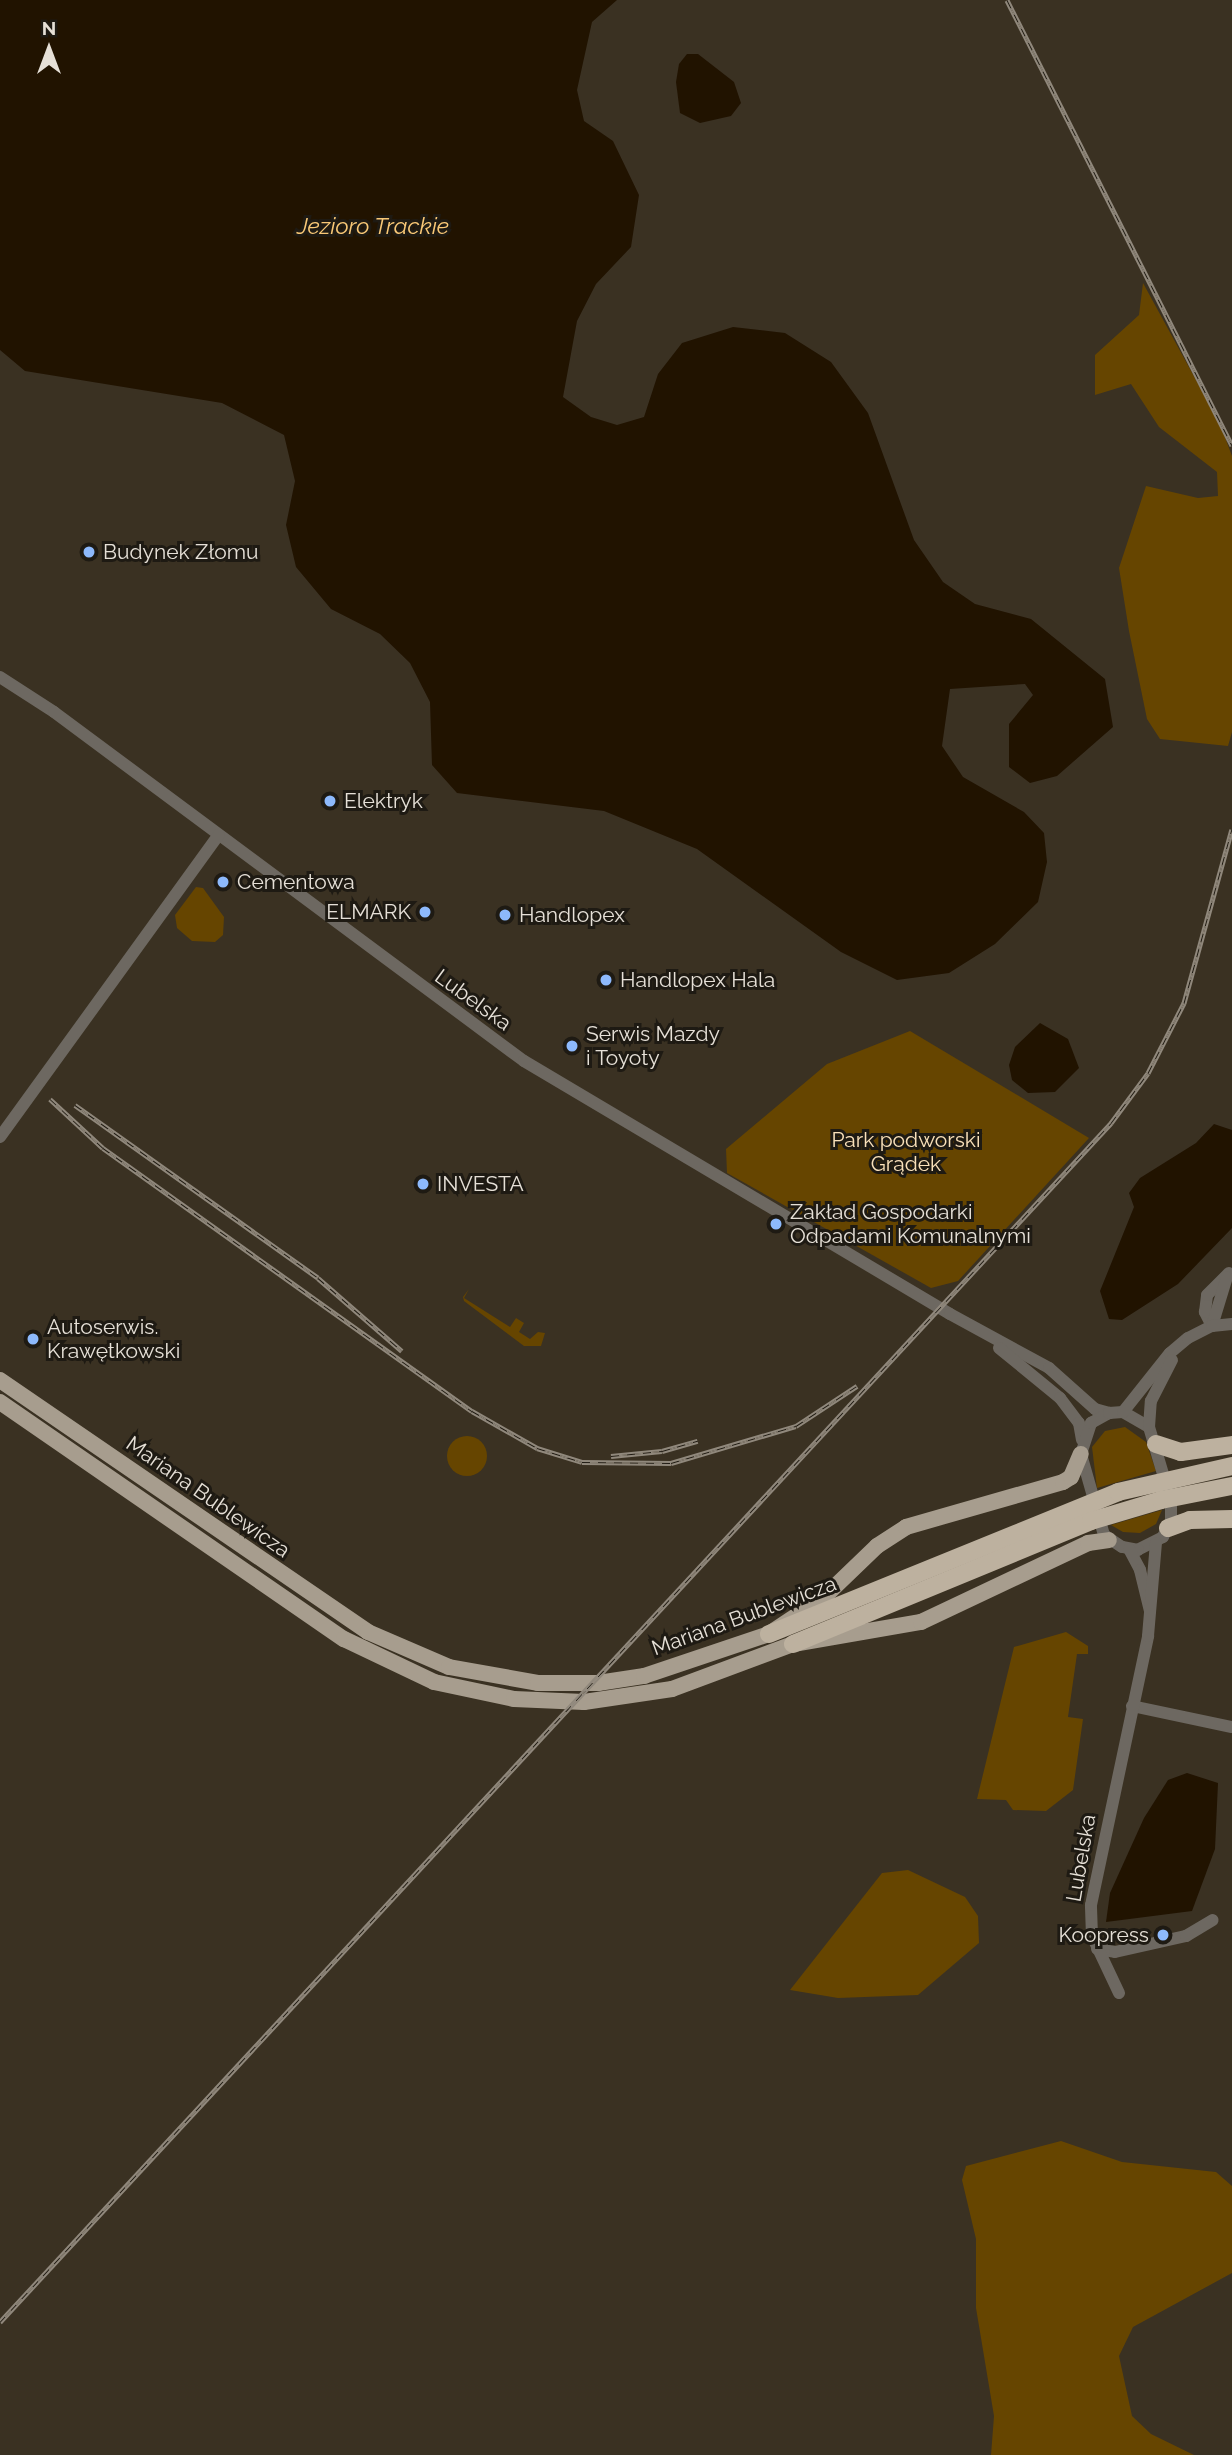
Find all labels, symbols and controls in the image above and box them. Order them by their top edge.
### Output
north arrow [14,14,84,84]
text: N [42,17,56,39]
water label: Jezioro Trackie [297,212,449,240]
place label: Budynek Złomu [103,539,259,565]
marker: Budynek Złomu [81,544,97,560]
place label: Elektryk [344,788,423,814]
marker: Elektryk [322,793,338,809]
place label: Cementowa [237,869,355,895]
marker: Cementowa [215,874,231,890]
place label: ELMARK [326,899,411,925]
place label: Handlopex [519,902,625,928]
marker: ELMARK [417,904,433,920]
marker: Handlopex [497,907,513,923]
street label: Lubelska [430,964,516,1036]
place label: Handlopex Hala [620,967,775,993]
marker: Handlopex Hala [598,972,614,988]
place label: Serwis Mazdy i Toyoty [586,1021,720,1071]
marker: Serwis Mazdy i Toyoty [564,1038,580,1054]
park label: Park podworski Grądek [831,1127,981,1177]
place label: INVESTA [437,1171,524,1197]
marker: INVESTA [415,1176,431,1192]
place label: Zakład Gospodarki Odpadami Komunalnymi [790,1199,1031,1249]
marker: Zakład Gospodarki Odpadami Komunalnymi [768,1216,784,1232]
place label: Autoserwis. Krawętkowski [47,1314,180,1364]
marker: Autoserwis. Krawętkowski [25,1331,41,1347]
street label: Mariana Bublewicza [121,1431,295,1563]
street label: Mariana Bublewicza [648,1571,840,1661]
street label: Lubelska [1061,1812,1101,1904]
place label: Koopress [1059,1922,1149,1948]
marker: Koopress [1155,1927,1171,1943]

